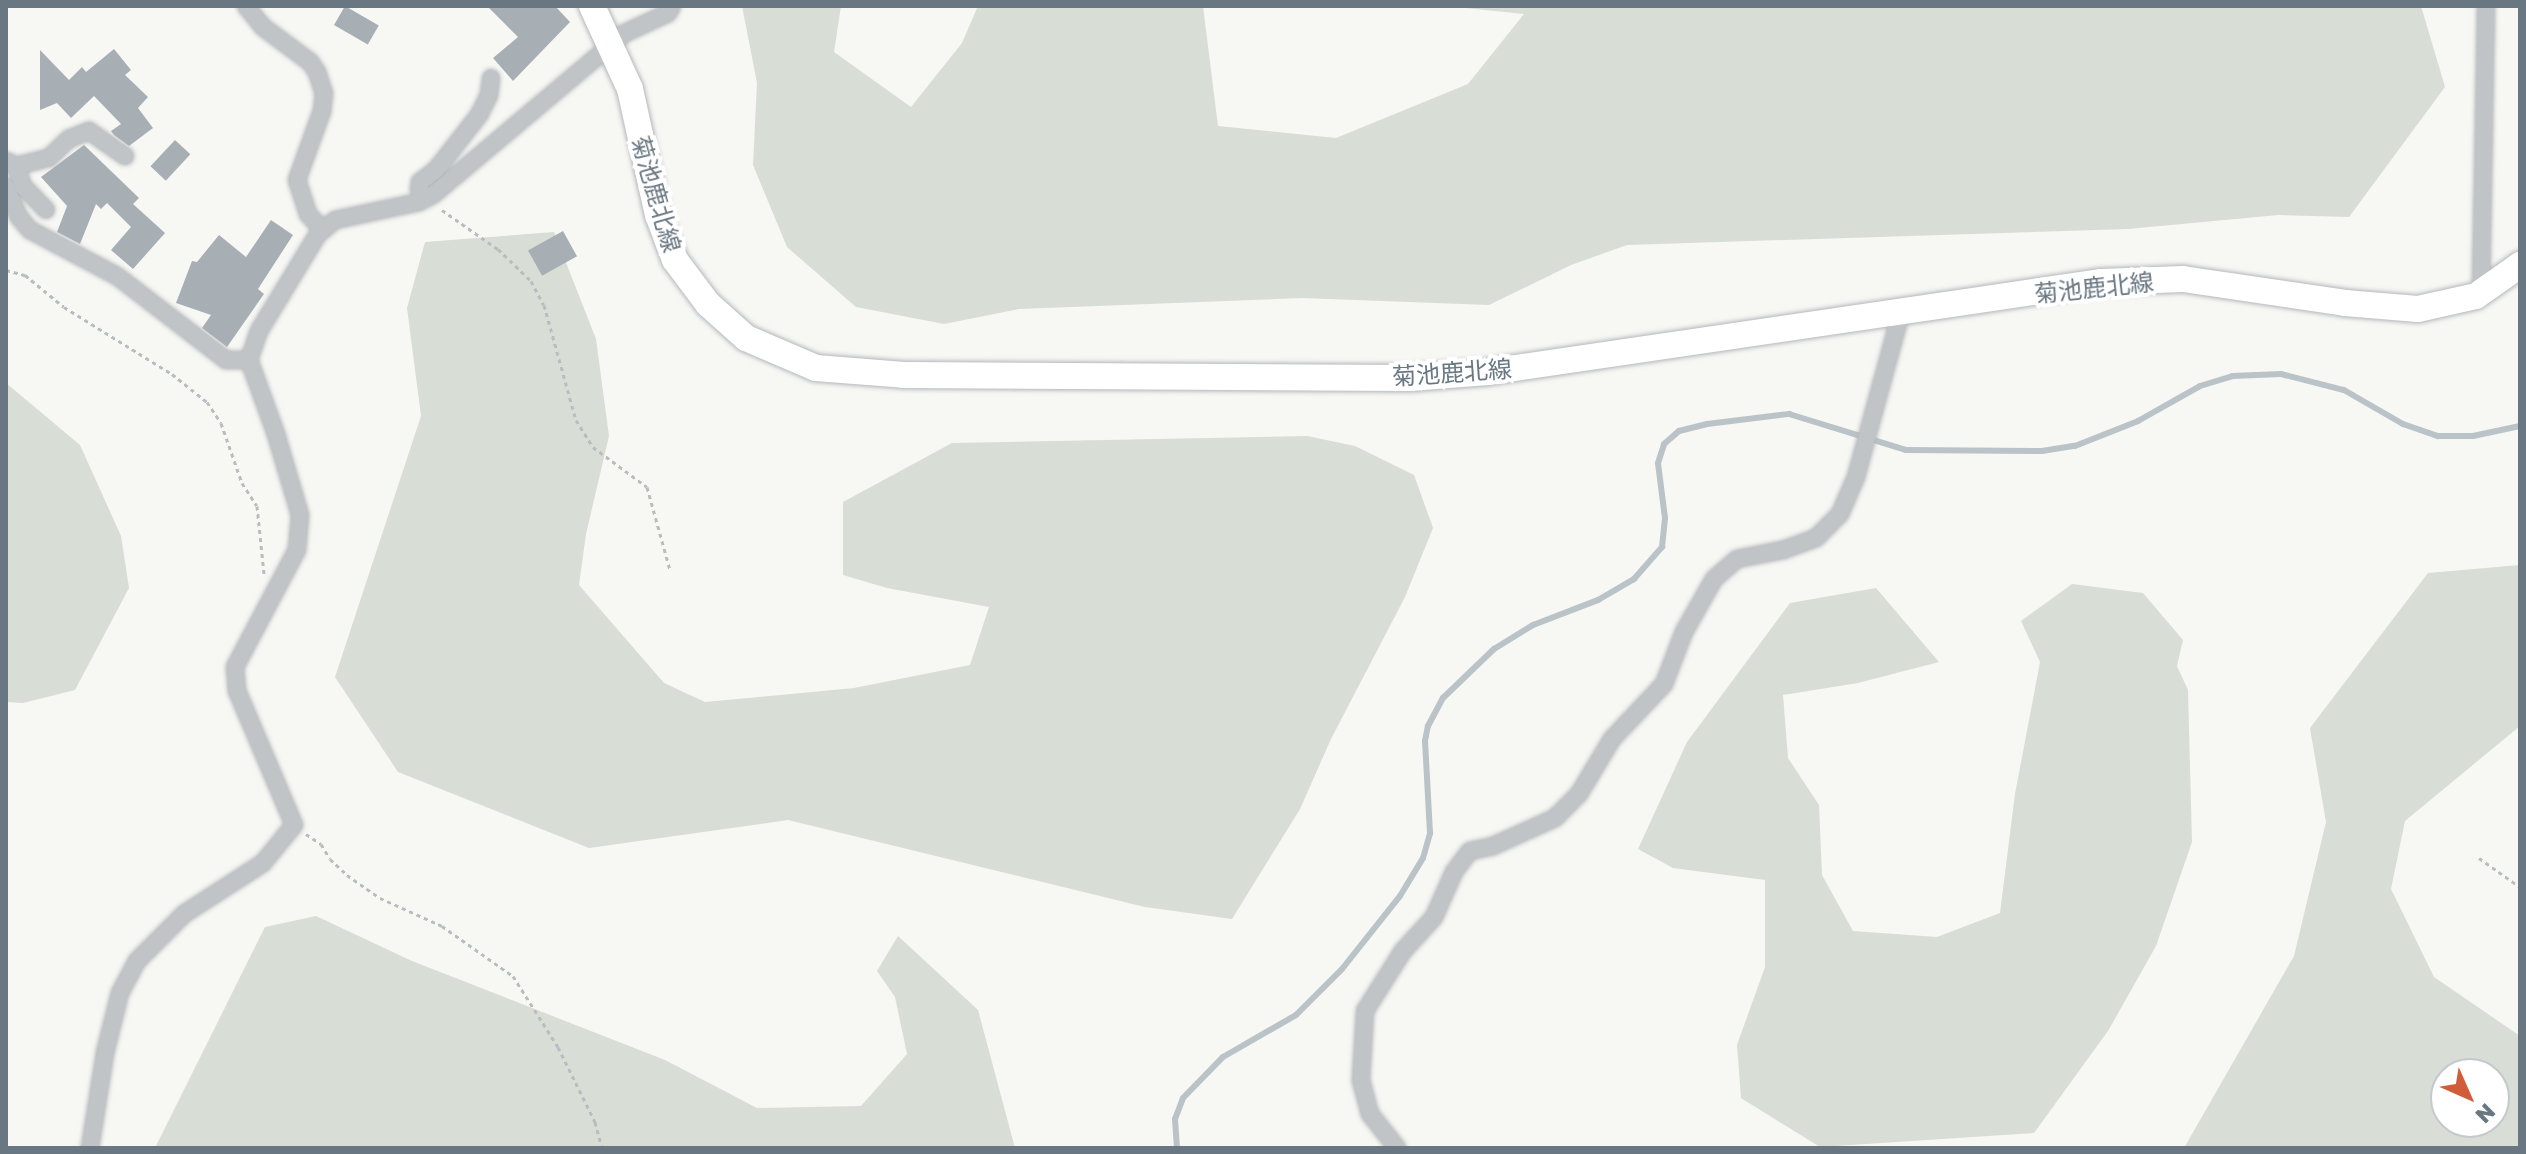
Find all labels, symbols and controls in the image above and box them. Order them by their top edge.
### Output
street label: 菊池鹿北線 [627,132,687,256]
street label: 菊池鹿北線 [2033,266,2155,308]
street label: 菊池鹿北線 [1391,353,1513,391]
north arrow [2430,1058,2510,1138]
text: N [2470,1098,2501,1129]

